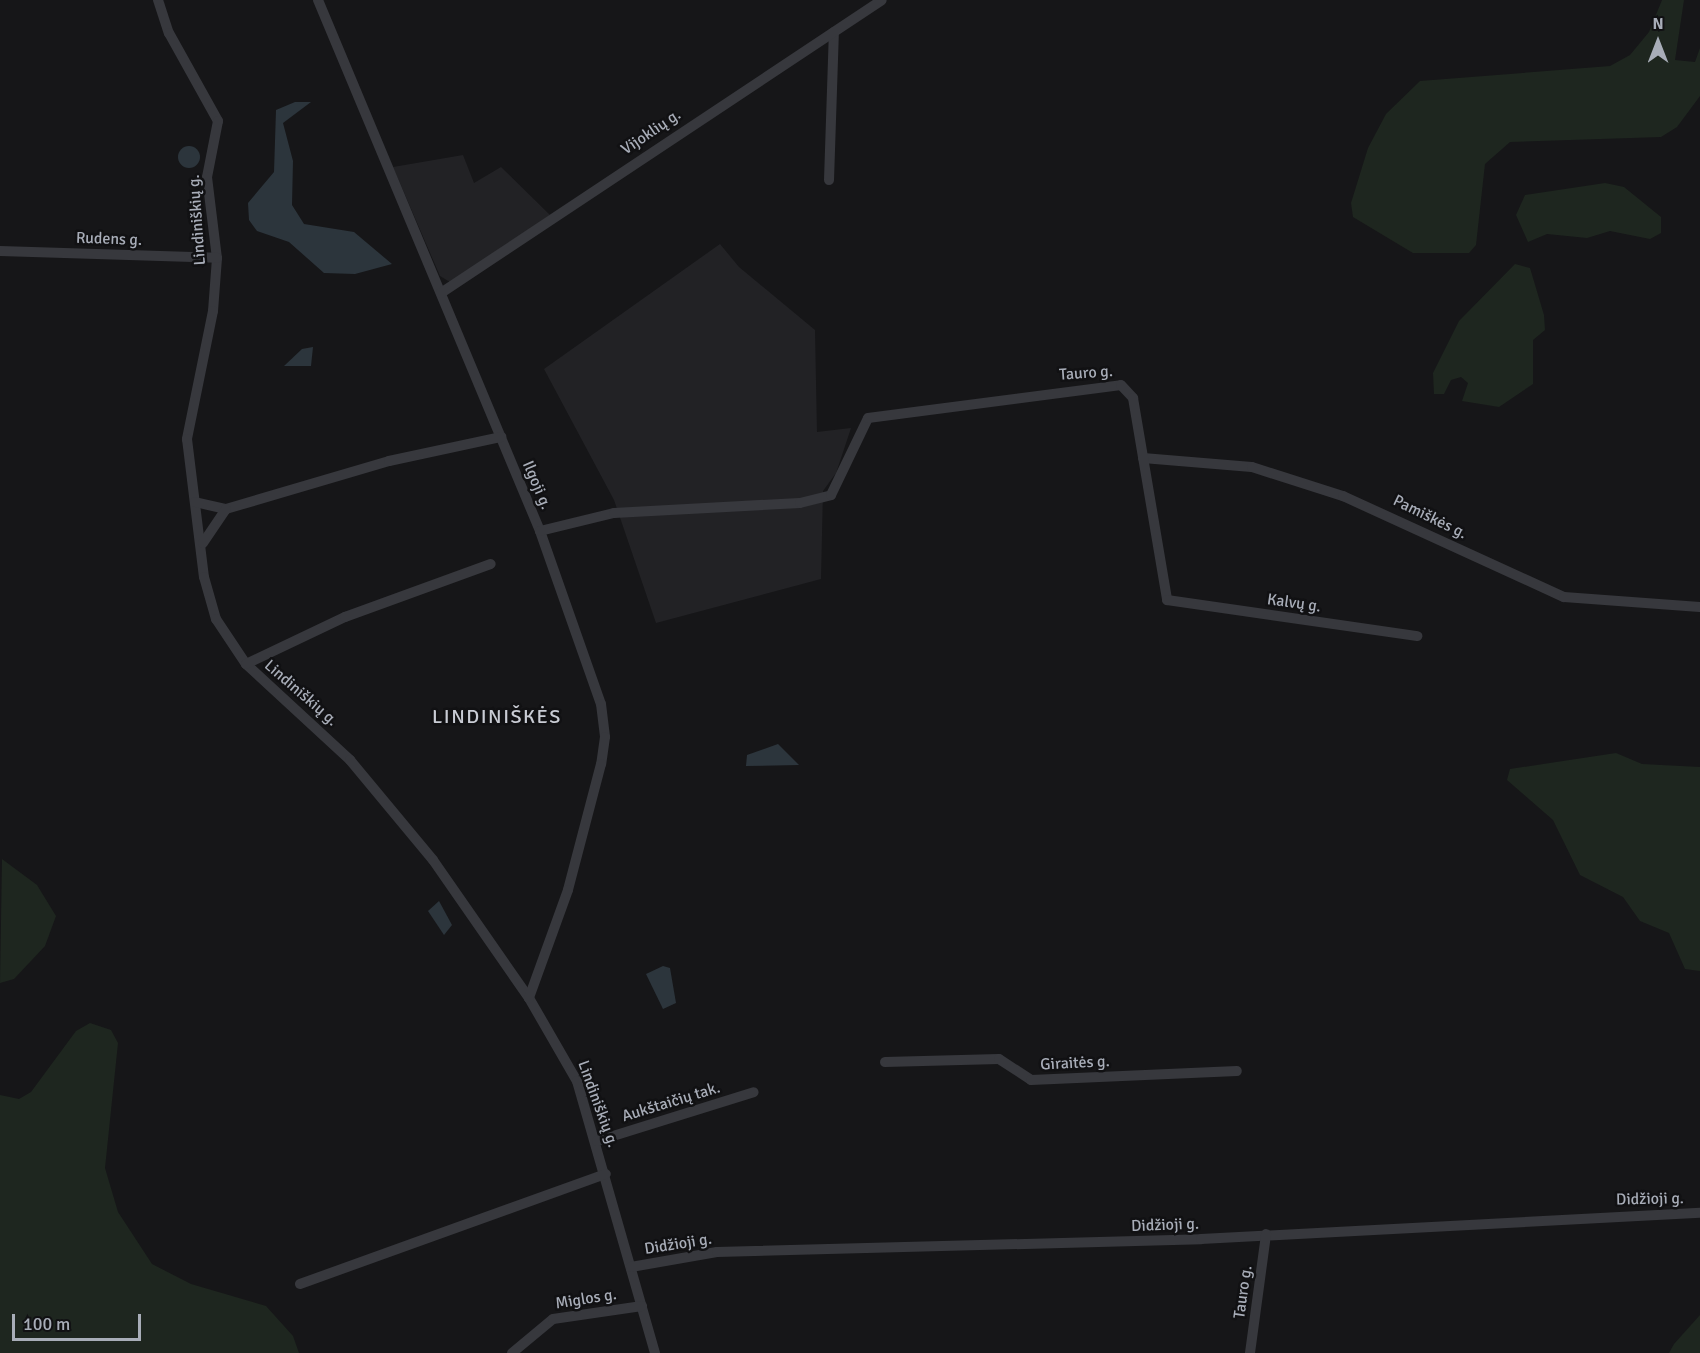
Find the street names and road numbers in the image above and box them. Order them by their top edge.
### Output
street label: Vijoklių g. [617,105,685,159]
street label: Lindiniškių g. [184,174,210,266]
street label: Rudens g. [75,228,143,250]
street label: Tauro g. [1059,362,1113,384]
street label: Ilgoji g. [518,458,556,512]
street label: Pamiškės g. [1390,491,1470,543]
street label: Kalvų g. [1266,590,1322,616]
street label: Lindiniškių g. [260,656,342,730]
street label: Giraitės g. [1040,1052,1110,1074]
street label: Lindiniškių g. [573,1058,623,1150]
street label: Aukštaičių tak. [620,1078,722,1126]
street label: Didžioji g. [1616,1189,1684,1209]
street label: Didžioji g. [1131,1214,1199,1236]
street label: Didžioji g. [643,1229,713,1259]
street label: Tauro g. [1230,1264,1256,1320]
street label: Miglos g. [554,1285,618,1313]

